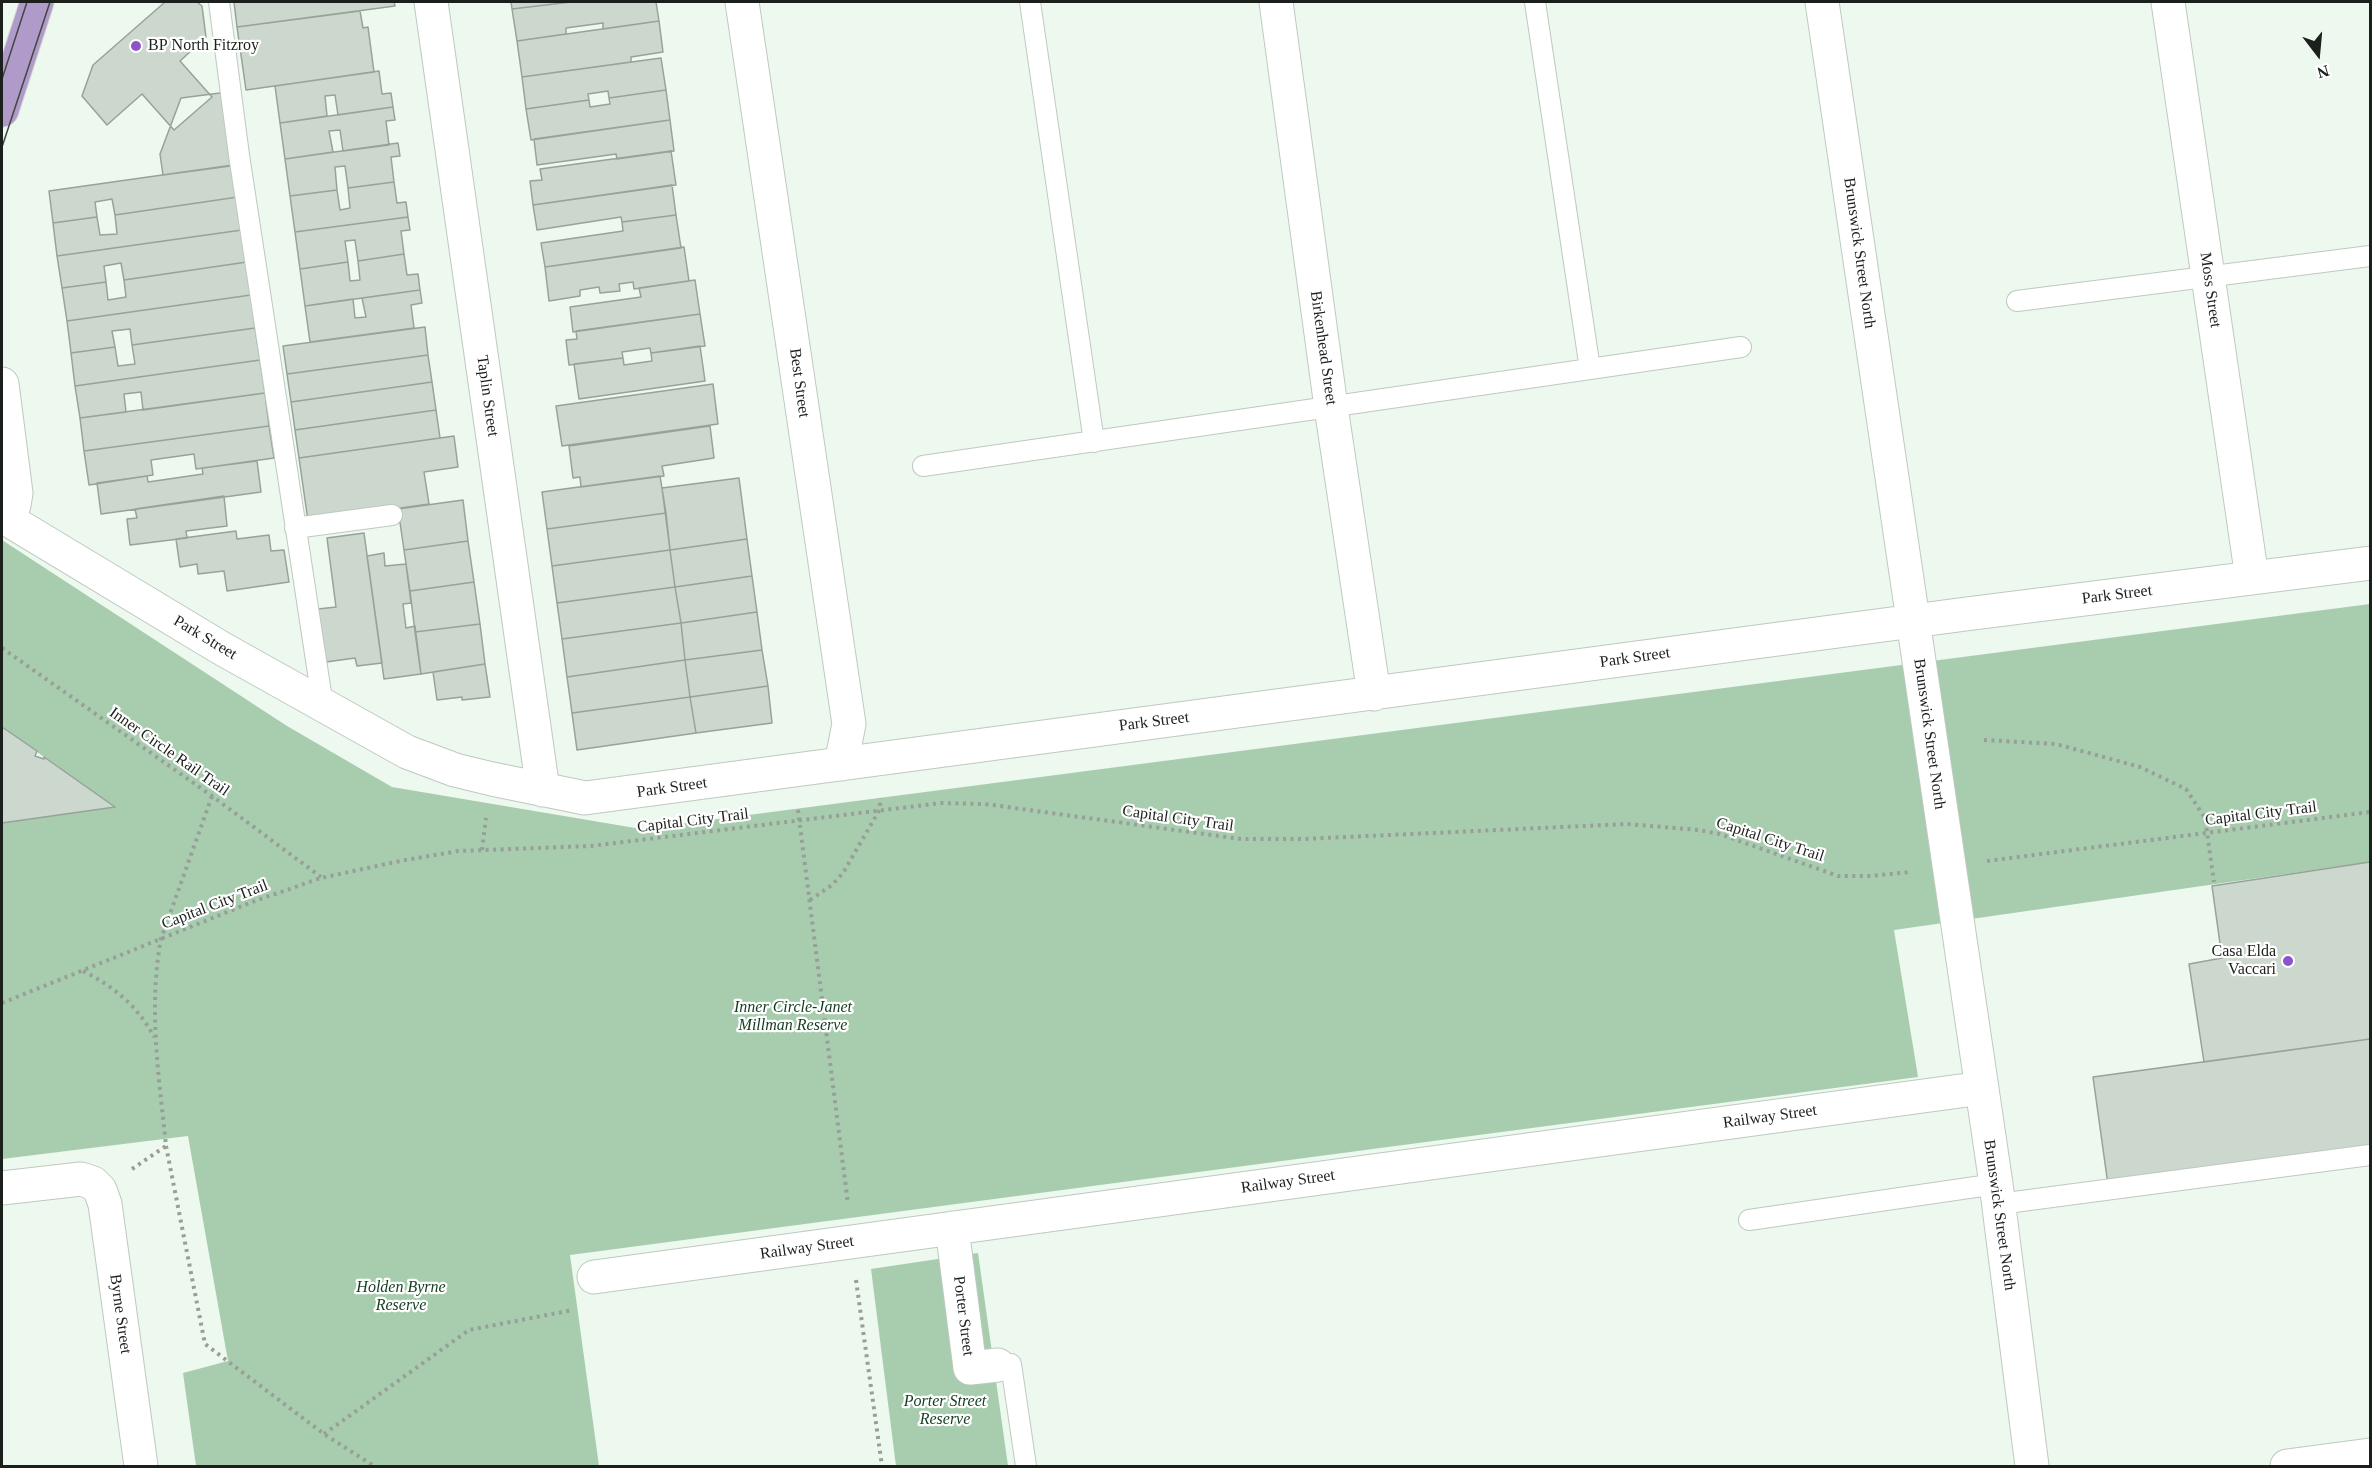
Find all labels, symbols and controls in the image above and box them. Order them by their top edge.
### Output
north arrow [2288,24,2348,84]
place label: BP North Fitzroy [148,36,259,56]
marker: BP North Fitzroy [129,39,143,53]
text: N [2315,62,2331,82]
street label: Brunswick Street North [1839,176,1879,330]
street label: Moss Street [2195,251,2225,329]
street label: Birkenhead Street [1305,290,1341,406]
street label: Best Street [785,347,813,419]
street label: Taplin Street [472,354,502,438]
street label: Park Street [2081,581,2153,609]
street label: Park Street [170,612,240,664]
street label: Park Street [1599,644,1671,672]
street label: Brunswick Street North [1909,657,1949,811]
street label: Inner Circle Rail Trail [105,703,233,801]
street label: Park Street [1118,708,1190,736]
street label: Park Street [636,774,708,802]
street label: Capital City Trail [2204,798,2318,830]
street label: Capital City Trail [1121,802,1235,836]
street label: Capital City Trail [636,805,750,837]
street label: Capital City Trail [1714,814,1826,866]
street label: Capital City Trail [159,876,271,934]
place label: Casa Elda Vaccari [2212,942,2276,980]
marker: Casa Elda Vaccari [2281,954,2295,968]
park label: Inner Circle-Janet Millman Reserve [734,998,852,1036]
street label: Railway Street [1722,1101,1818,1133]
street label: Brunswick Street North [1979,1138,2019,1292]
street label: Railway Street [1240,1166,1336,1198]
street label: Railway Street [759,1232,855,1264]
street label: Byrne Street [105,1273,135,1355]
street label: Porter Street [949,1275,977,1357]
park label: Holden Byrne Reserve [356,1278,446,1316]
park label: Porter Street Reserve [904,1392,986,1430]

